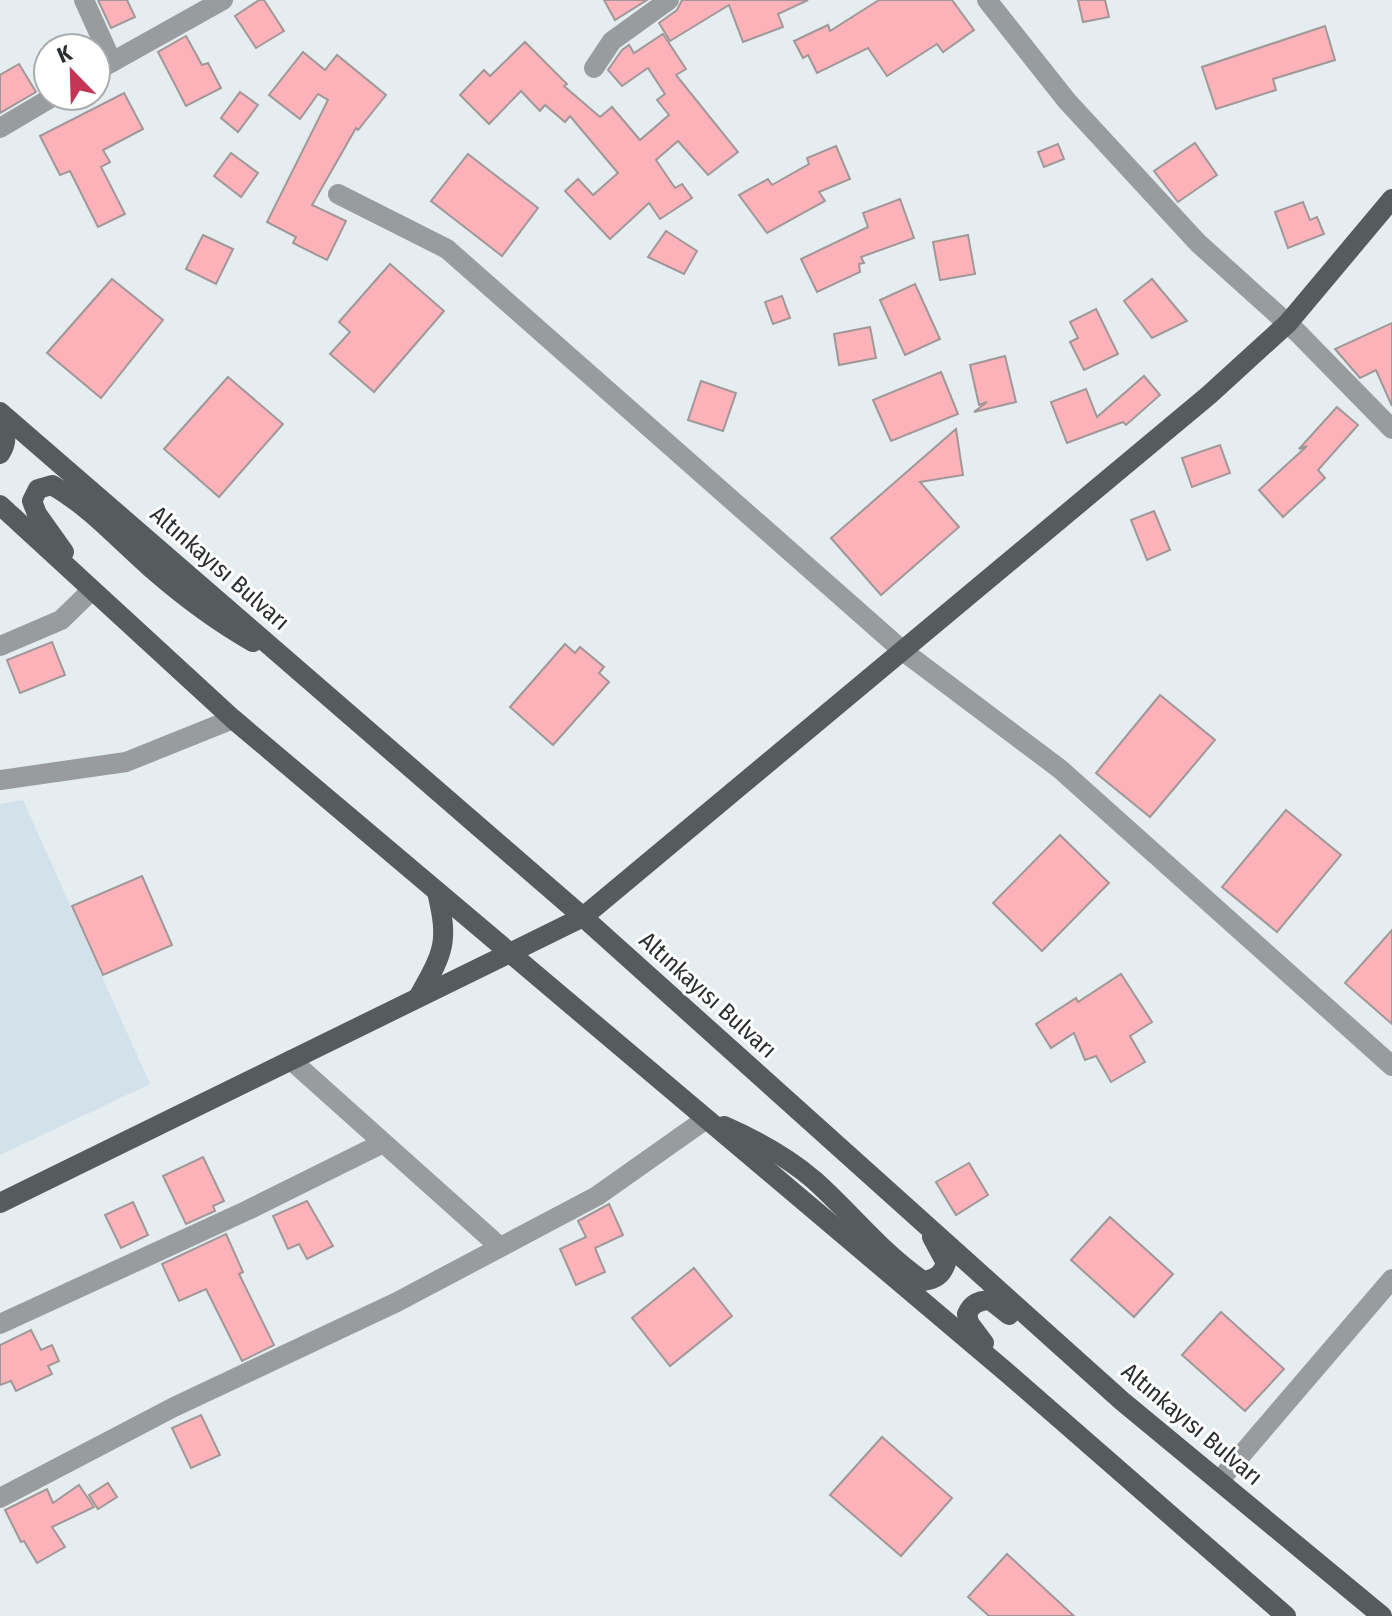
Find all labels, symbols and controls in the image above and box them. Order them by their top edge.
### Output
north arrow [32,32,112,112]
text: K [53,39,77,69]
street label: Altınkayısı Bulvarı [145,500,295,636]
street label: Altınkayısı Bulvarı [634,926,782,1064]
street label: Altınkayısı Bulvarı [1116,1357,1268,1491]

